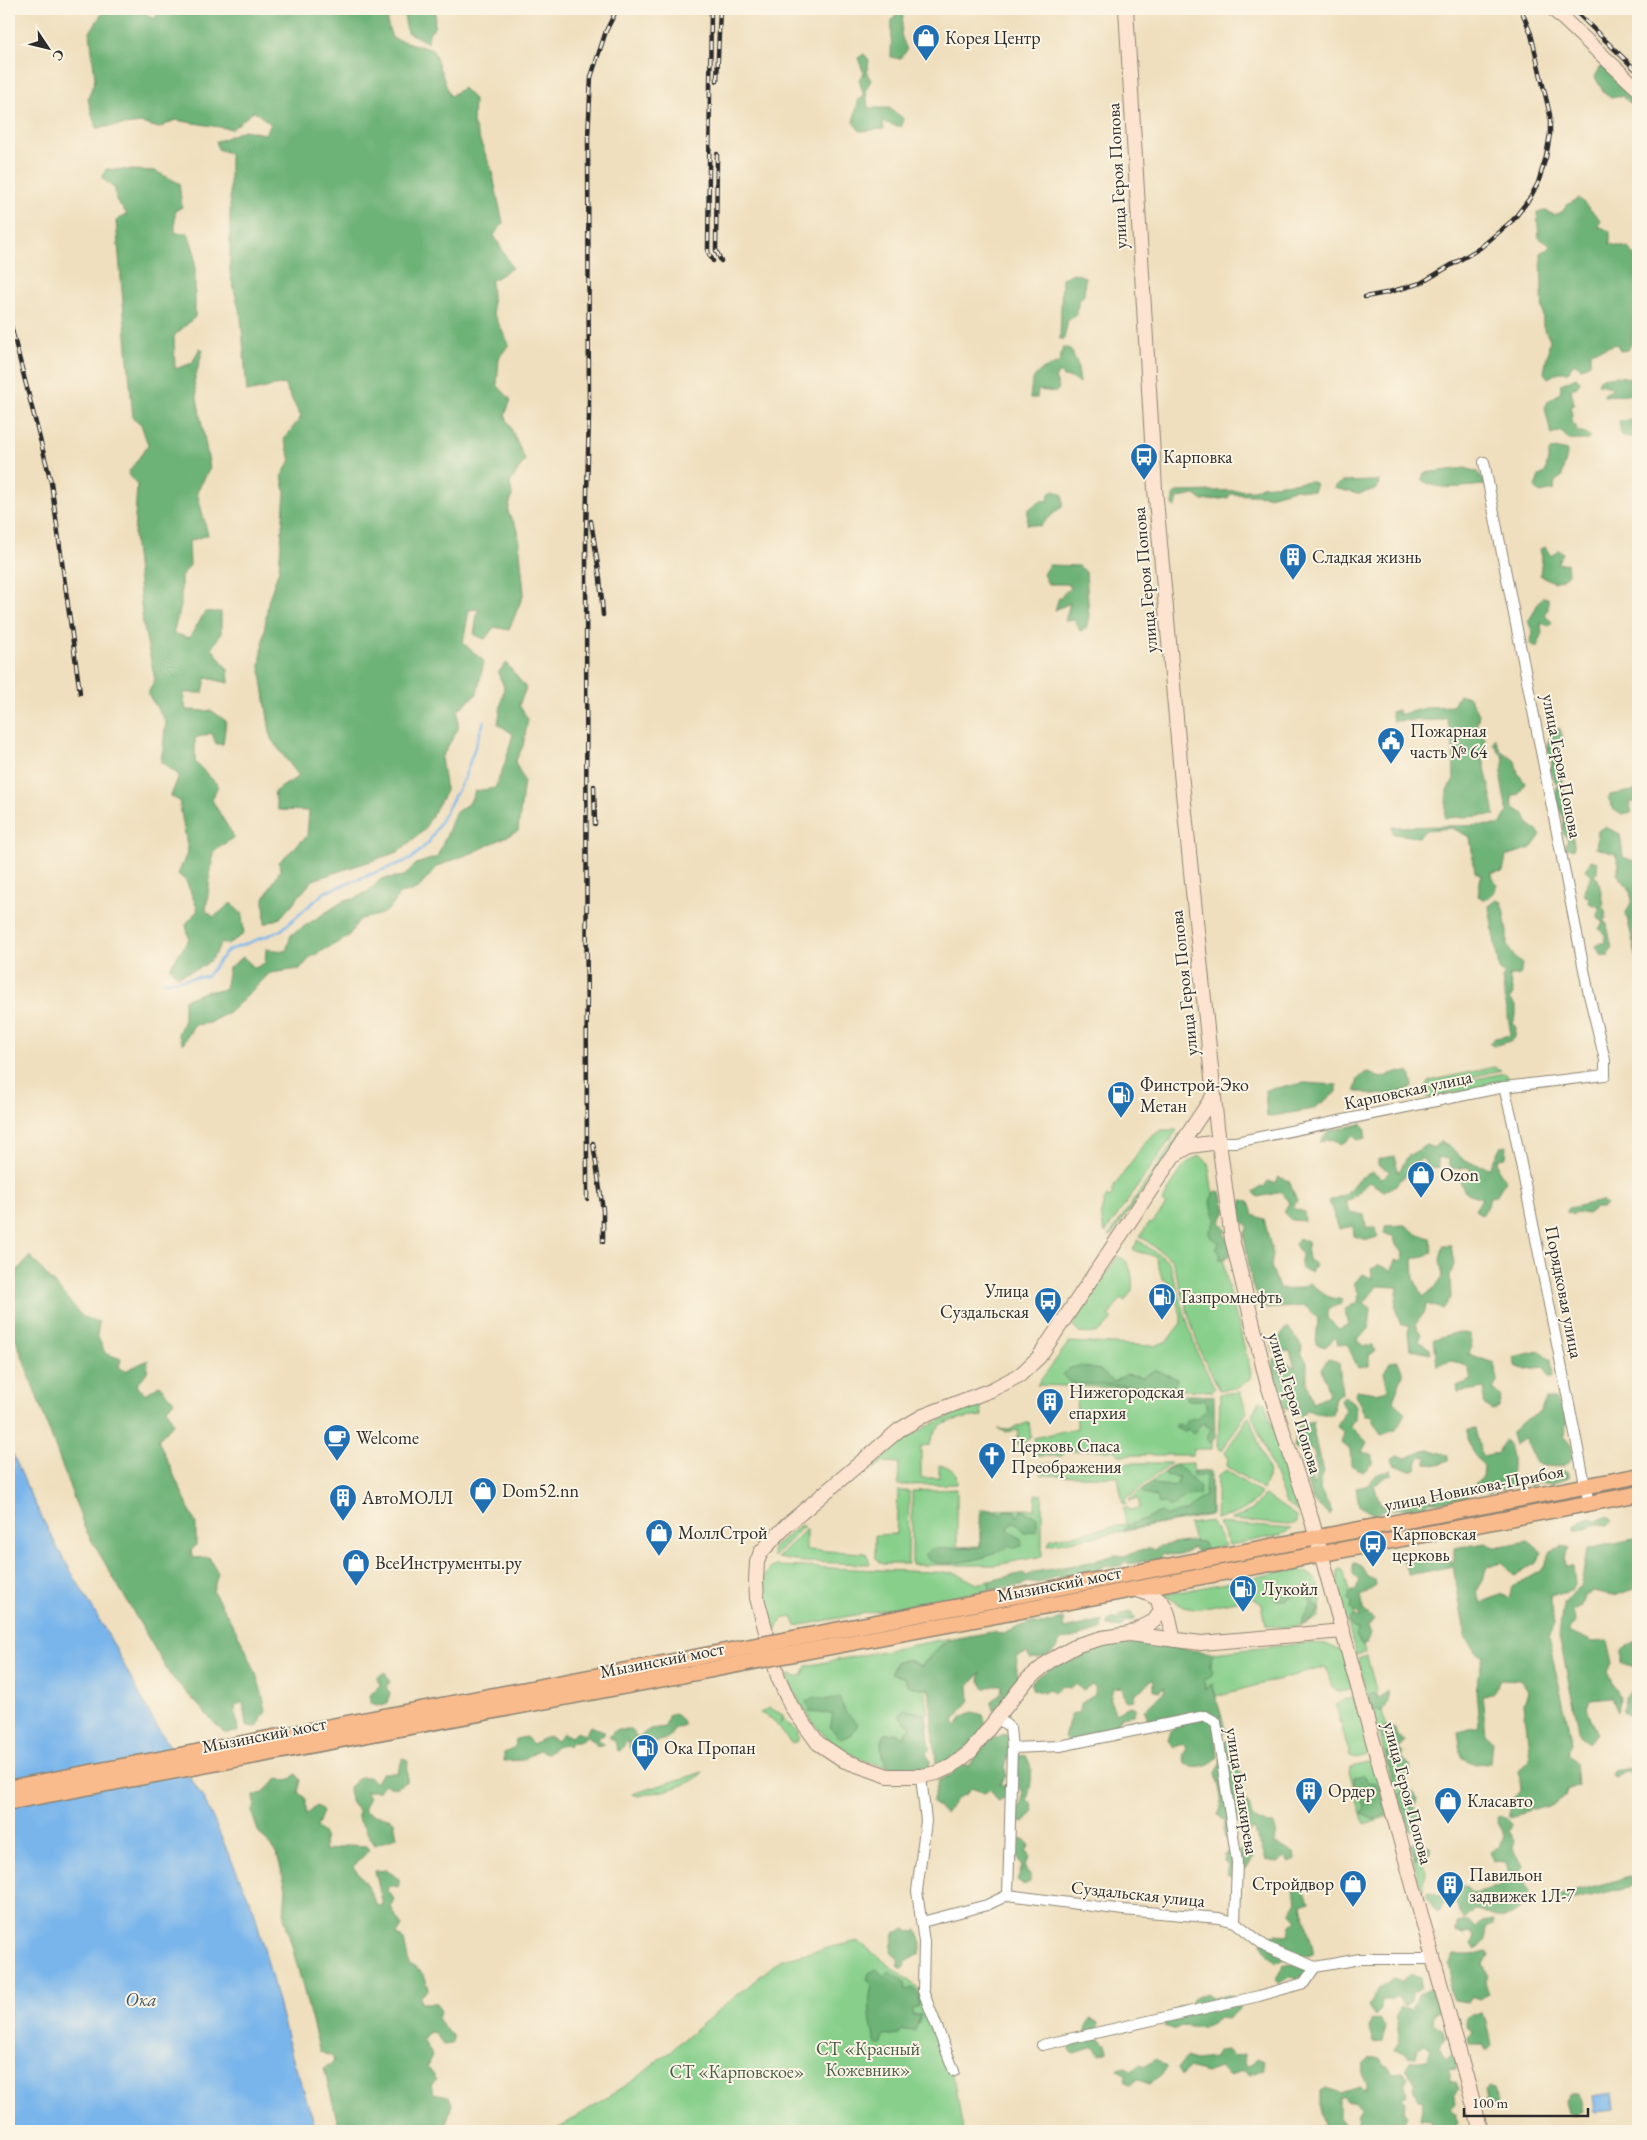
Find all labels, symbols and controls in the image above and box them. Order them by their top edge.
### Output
north arrow [22,22,72,72]
shop icon: Корея Центр [911,23,941,62]
place label: Корея Центр [945,26,1041,49]
text: С [48,46,69,65]
street label: улица Героя Попова [1101,101,1132,250]
bus stop icon: Карповка [1129,442,1159,481]
place label: Карповка [1163,445,1233,468]
street label: улица Героя Попова [1127,505,1162,654]
building icon: Сладкая жизнь [1278,542,1308,581]
place label: Сладкая жизнь [1312,545,1422,568]
street label: улица Героя Попова [1537,692,1588,841]
place label: Пожарная часть № 64 [1410,719,1488,763]
public building icon: Пожарная часть № 64 [1376,726,1406,765]
street label: улица Героя Попова [1164,908,1203,1057]
street label: Карповская улица [1342,1065,1475,1114]
place label: Финстрой-Эко Метан [1140,1073,1249,1117]
fuel station icon: Финстрой-Эко Метан [1106,1080,1136,1119]
shop icon: Ozon [1406,1160,1436,1199]
place label: Ozon [1440,1163,1479,1186]
street label: Порядковая улица [1540,1224,1589,1361]
place label: Улица Суздальская [940,1279,1030,1323]
fuel station icon: Газпромнефть [1147,1282,1177,1321]
place label: Газпромнефть [1181,1285,1282,1308]
bus stop icon: Улица Суздальская [1033,1286,1063,1325]
street label: улица Героя Попова [1263,1329,1328,1477]
place label: Нижегородская епархия [1069,1380,1184,1424]
building icon: Нижегородская епархия [1035,1387,1065,1426]
cafe icon: Welcome [322,1423,352,1462]
place label: Welcome [356,1426,419,1449]
place label: Церковь Спаса Преображения [1011,1434,1122,1478]
church icon: Церковь Спаса Преображения [977,1441,1007,1480]
street label: улица Новикова-Прибоя [1382,1459,1565,1516]
shop icon: Dom52.nn [468,1476,498,1515]
place label: Dom52.nn [502,1479,579,1502]
building icon: АвтоМОЛЛ [328,1483,358,1522]
place label: АвтоМОЛЛ [361,1486,454,1509]
shop icon: МоллСтрой [644,1518,674,1557]
place label: МоллСтрой [678,1521,768,1544]
place label: Карповская церковь [1392,1522,1477,1566]
bus stop icon: Карповская церковь [1358,1529,1388,1568]
shop icon: ВсеИнструменты.ру [341,1548,371,1587]
place label: ВсеИнструменты.ру [375,1551,522,1574]
street label: Мызинский мост [995,1560,1124,1607]
fuel station icon: Лукойл [1228,1574,1258,1613]
place label: Лукойл [1262,1577,1318,1600]
street label: Мызинский мост [598,1636,727,1683]
street label: Мызинский мост [200,1711,329,1758]
street label: улица Героя Попова [1378,1719,1439,1867]
street label: улица Балакирева [1221,1726,1264,1857]
fuel station icon: Ока Пропан [630,1733,660,1772]
place label: Ока Пропан [664,1736,756,1759]
building icon: Ордер [1294,1776,1324,1815]
place label: Ордер [1328,1779,1375,1802]
shop icon: Класавто [1433,1786,1463,1825]
place label: Класавто [1467,1789,1533,1812]
place label: Павильон задвижек 1Л-7 [1469,1863,1575,1907]
shop icon: Стройдвор [1338,1869,1368,1908]
building icon: Павильон задвижек 1Л-7 [1435,1870,1465,1909]
place label: Стройдвор [1252,1872,1334,1895]
street label: Суздальская улица [1070,1875,1207,1912]
water label: Ока [125,1987,157,2012]
park label: СТ «Красный Кожевник» [816,2037,921,2081]
park label: СТ «Карповское» [669,2060,805,2083]
scale bar [1464,2085,1588,2117]
text: 100 m [1472,2093,1509,2112]

